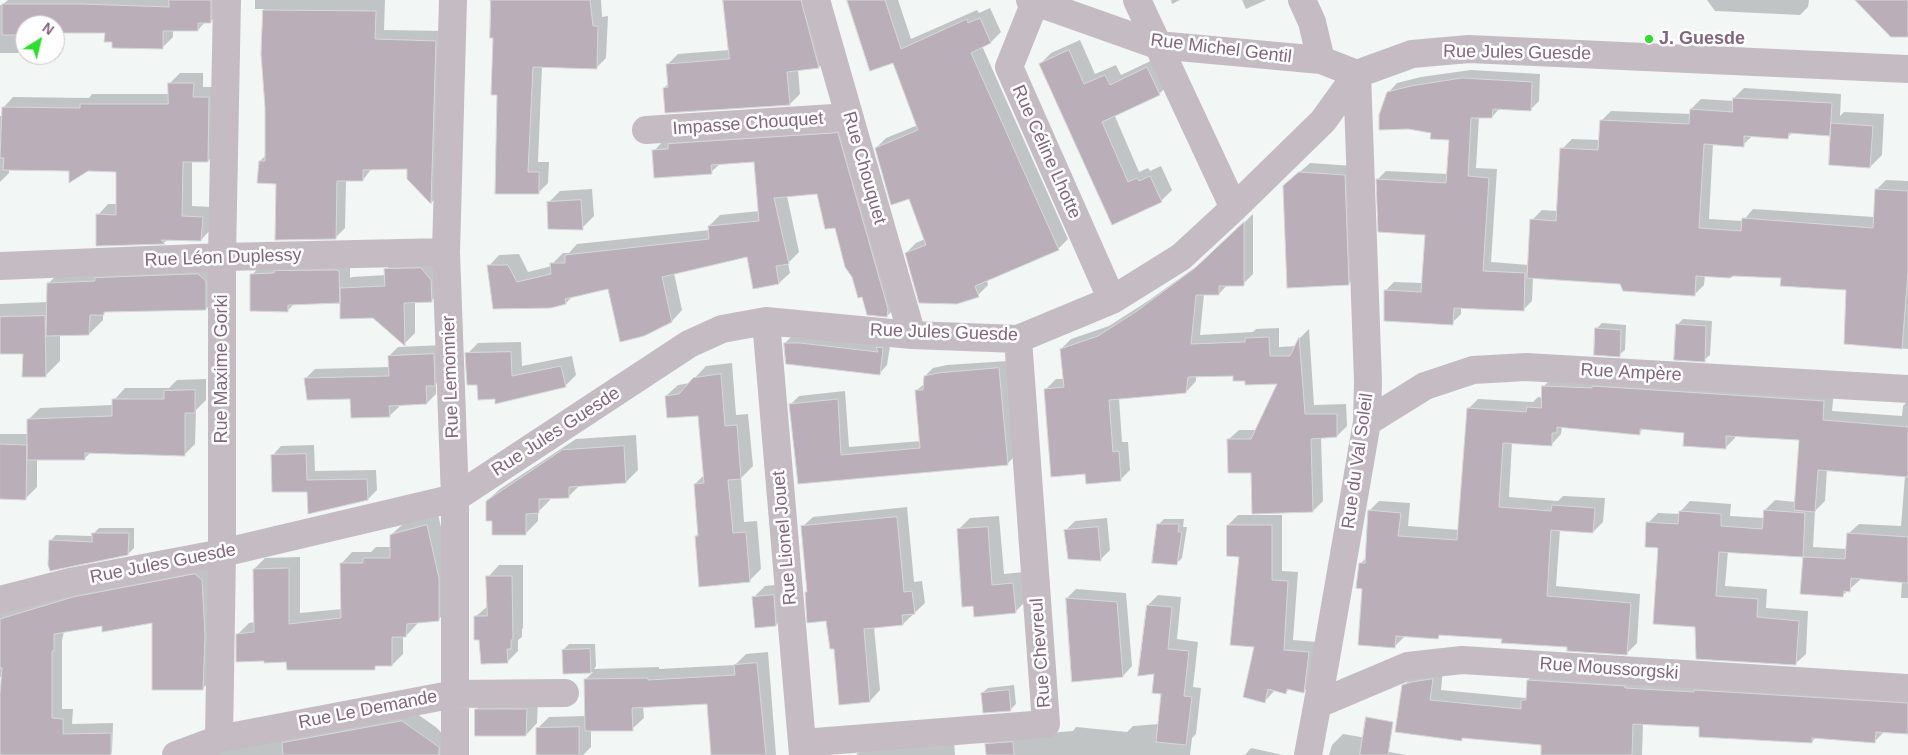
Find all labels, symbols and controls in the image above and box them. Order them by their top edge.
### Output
north arrow [15,15,65,65]
text: N [39,19,57,38]
place label: J. Guesde [1659,28,1745,50]
street label: Rue Michel Gentil [1149,30,1293,68]
marker: J. Guesde [1643,33,1655,45]
street label: Rue Jules Guesde [1443,41,1591,65]
street label: Rue Céline Lhotte [1007,82,1085,222]
street label: Impasse Chouquet [672,108,824,140]
street label: Rue Chouquet [838,109,890,227]
street label: Rue Léon Duplessy [144,244,302,272]
street label: Rue Maxime Gorki [211,294,233,444]
street label: Rue Lemonnier [438,315,464,439]
street label: Rue Jules Guesde [870,320,1018,346]
street label: Rue Ampère [1580,360,1682,386]
street label: Rue Jules Guesde [488,383,624,481]
street label: Rue du Val Soleil [1338,392,1378,530]
street label: Rue Lionel Jouet [768,470,802,606]
street label: Rue Jules Guesde [88,539,238,589]
street label: Rue Chevreul [1026,597,1056,709]
street label: Rue Moussorgski [1539,653,1679,685]
street label: Rue Le Demande [297,686,439,734]

